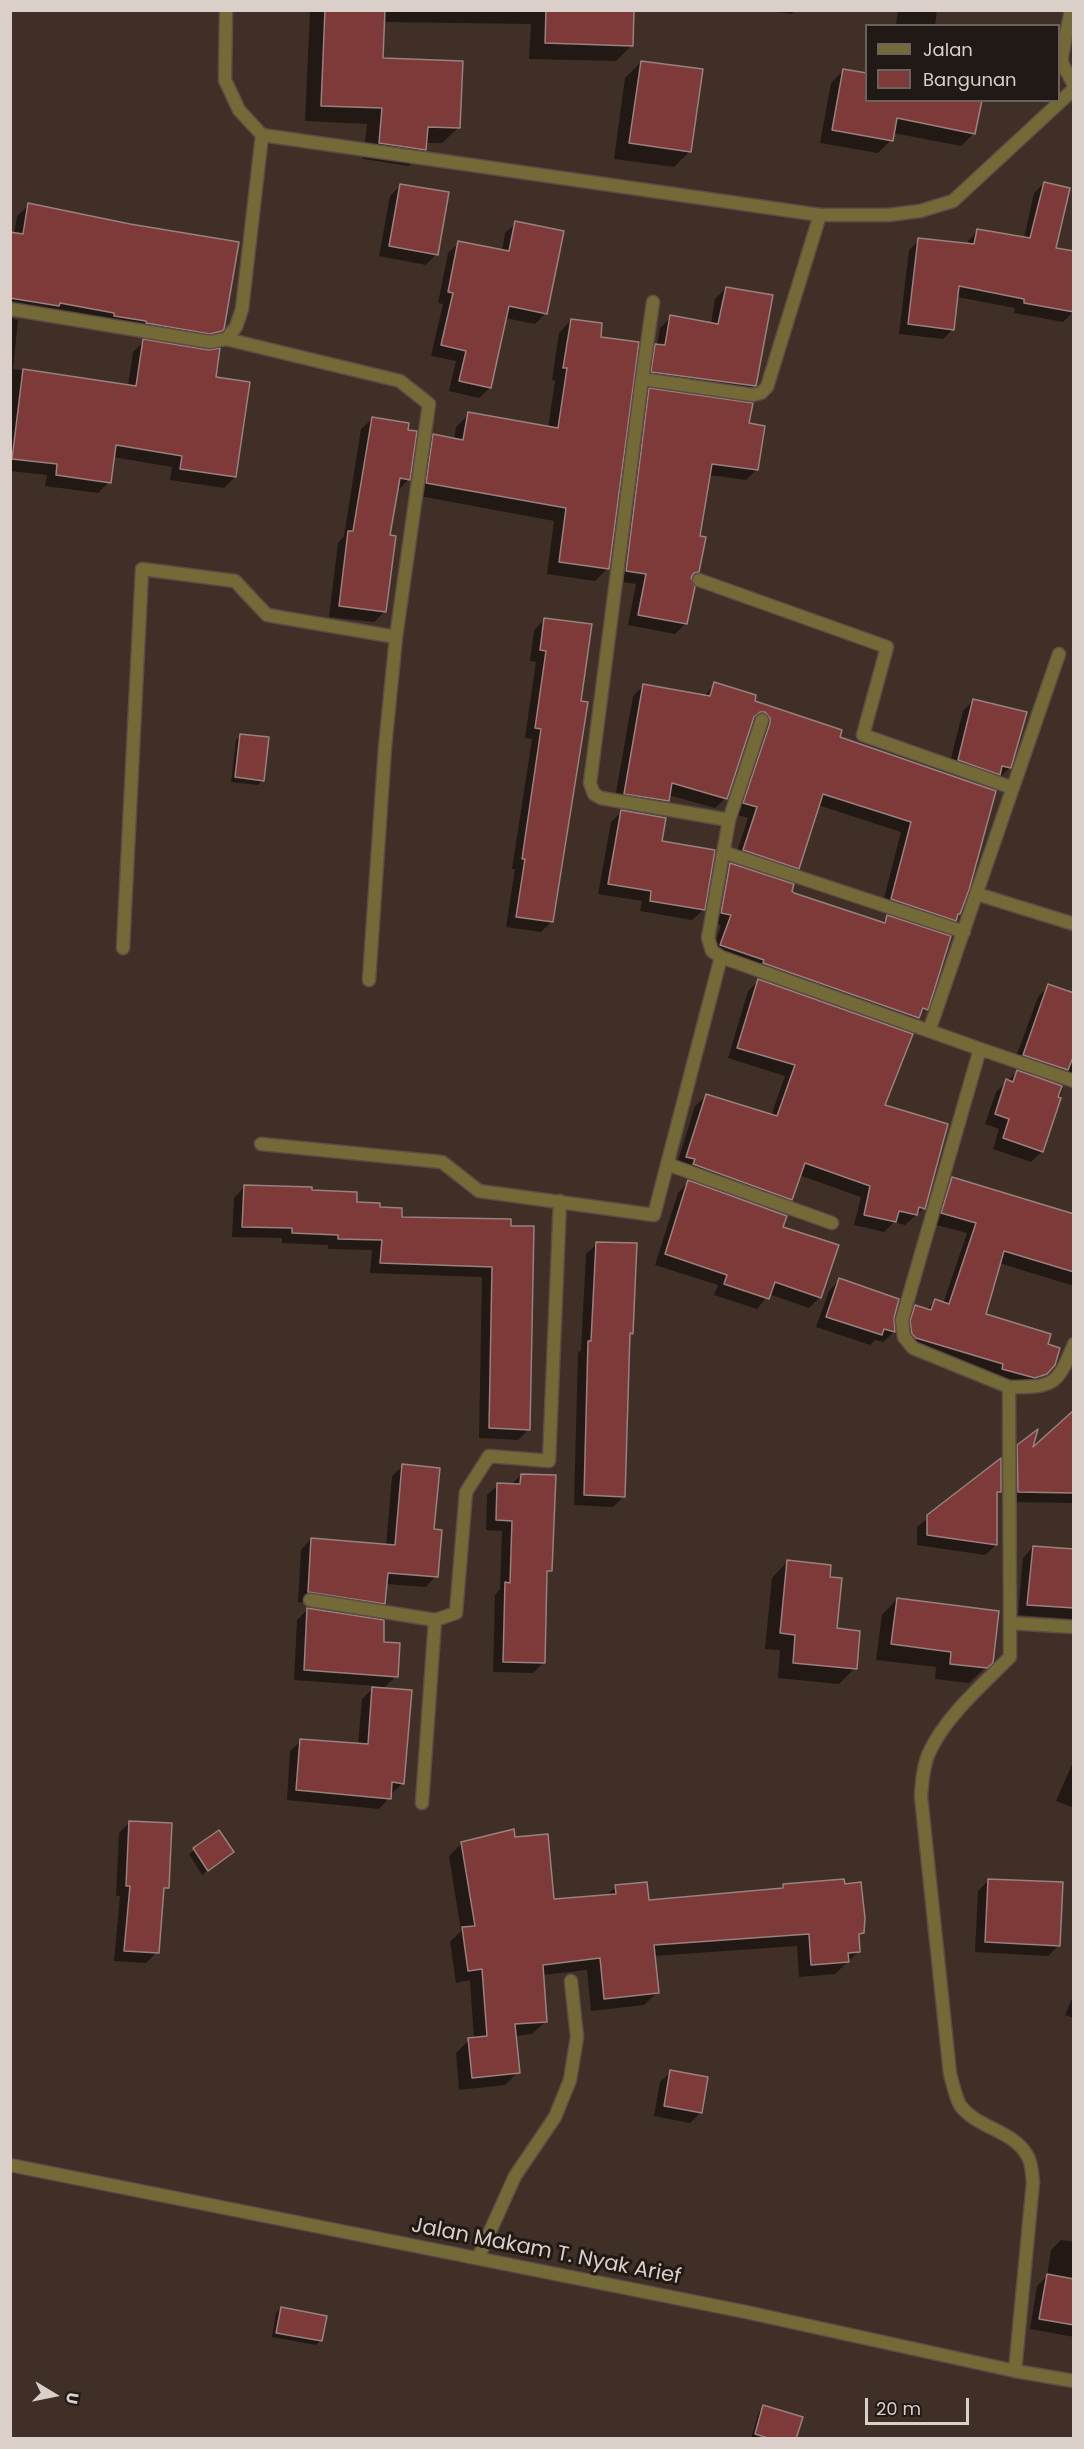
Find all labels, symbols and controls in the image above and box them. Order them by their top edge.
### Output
legend [865,24,1060,102]
text: Jalan [923,37,973,62]
text: Bangunan [923,67,1017,92]
street label: Jalan Makam T. Nyak Arief [409,2213,683,2291]
north arrow [24,2365,84,2425]
scale bar [868,2386,972,2424]
text: U [60,2391,85,2406]
text: 20 m [876,2396,921,2421]

